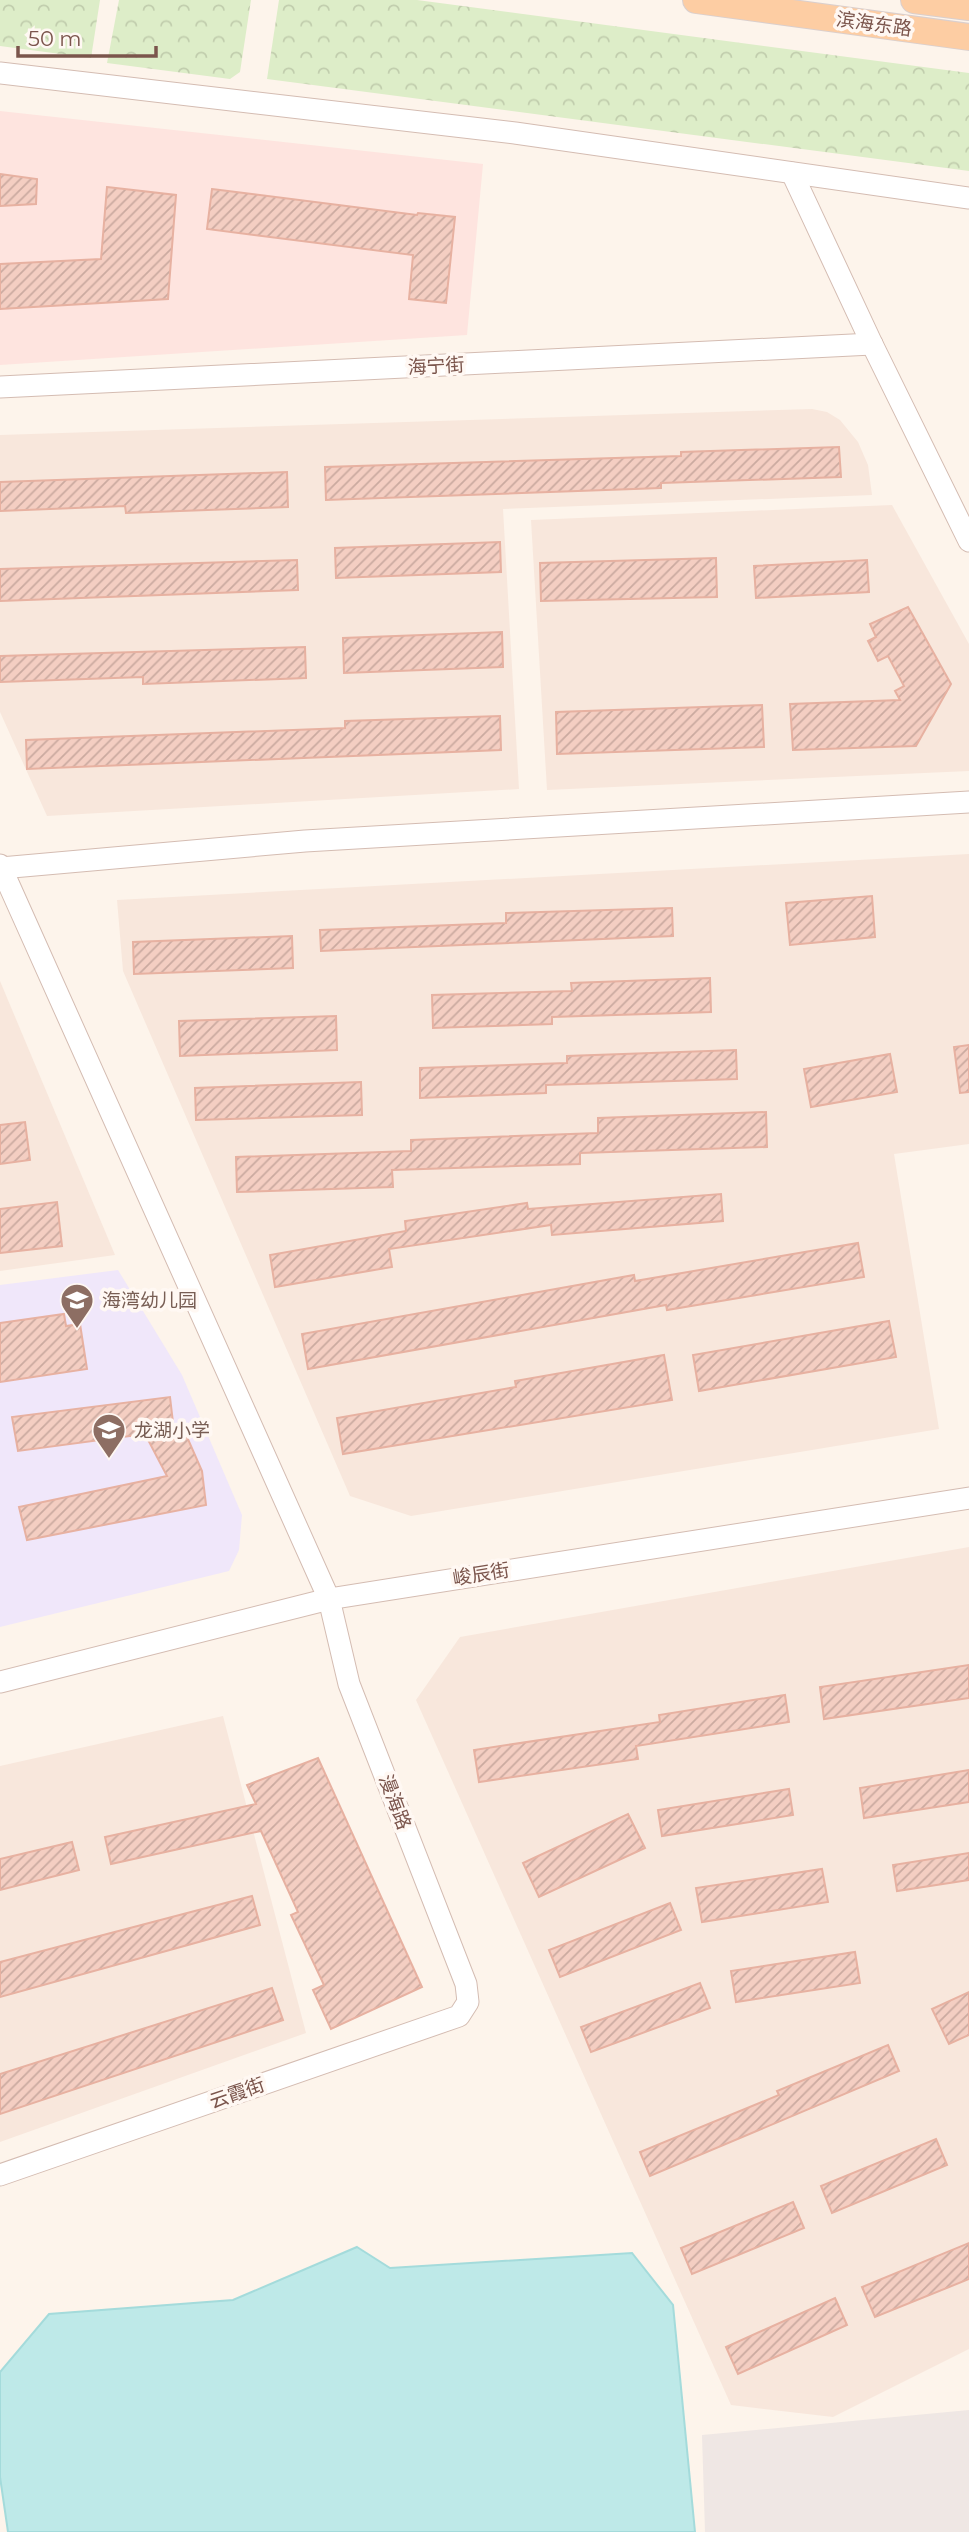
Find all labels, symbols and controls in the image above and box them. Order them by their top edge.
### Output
street label: 滨海东路 [835,7,913,41]
scale bar [18,14,156,58]
text: 50 m [28,26,82,51]
street label: 海宁街 [407,353,465,379]
school or university icon: 海湾幼儿园 [58,1281,96,1330]
place label: 海湾幼儿园 [102,1289,197,1312]
school or university icon: 龙湖小学 [90,1411,128,1460]
place label: 龙湖小学 [134,1419,210,1442]
street label: 峻辰街 [451,1558,511,1590]
street label: 漫海路 [374,1771,416,1833]
street label: 云霞街 [206,2073,268,2113]

